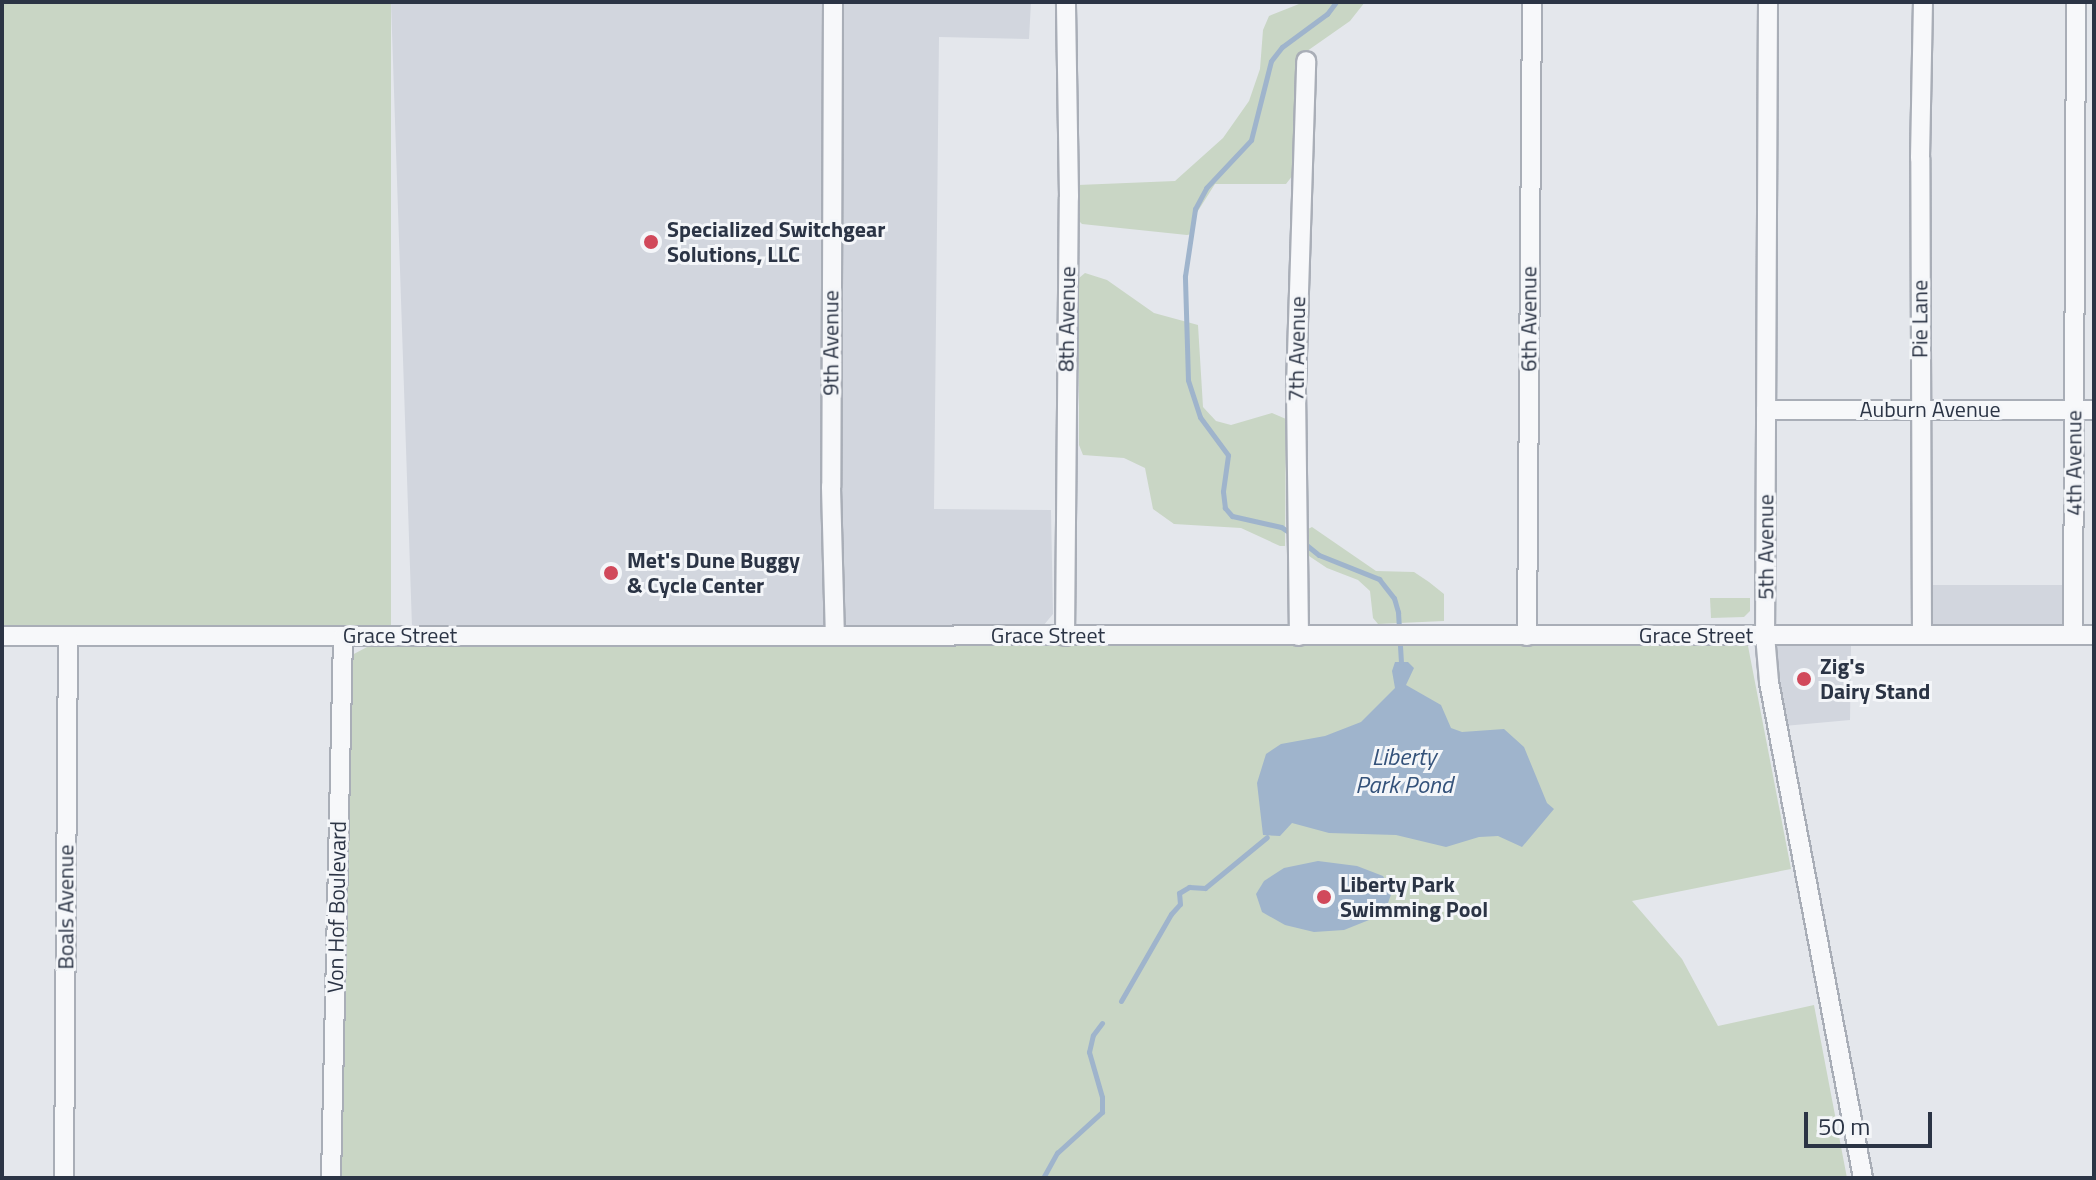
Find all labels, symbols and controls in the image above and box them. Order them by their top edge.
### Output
place label: Specialized Switchgear Solutions, LLC [667,216,885,268]
marker: Specialized Switchgear Solutions, LLC [642,233,660,251]
street label: 8th Avenue [1053,266,1081,372]
street label: 6th Avenue [1516,266,1542,372]
street label: Pie Lane [1907,280,1933,358]
street label: 9th Avenue [818,290,844,396]
street label: 7th Avenue [1283,296,1311,402]
street label: Auburn Avenue [1859,397,2001,423]
street label: 4th Avenue [2061,410,2087,516]
street label: 5th Avenue [1753,494,1779,600]
place label: Met's Dune Buggy & Cycle Center [627,547,800,598]
marker: Met's Dune Buggy & Cycle Center [602,564,620,582]
street label: Grace Street [343,623,457,649]
street label: Grace Street [991,623,1105,649]
street label: Grace Street [1639,623,1753,649]
place label: Zig's Dairy Stand [1820,653,1930,704]
marker: Zig's Dairy Stand [1795,670,1813,688]
water label: Liberty Park Pond [1355,743,1453,799]
street label: Von Hof Boulevard [322,821,352,993]
street label: Boals Avenue [53,844,79,970]
place label: Liberty Park Swimming Pool [1340,871,1488,922]
marker: Liberty Park Swimming Pool [1315,888,1333,906]
scale bar [1808,1096,1936,1146]
text: 50 m [1818,1108,1870,1144]

